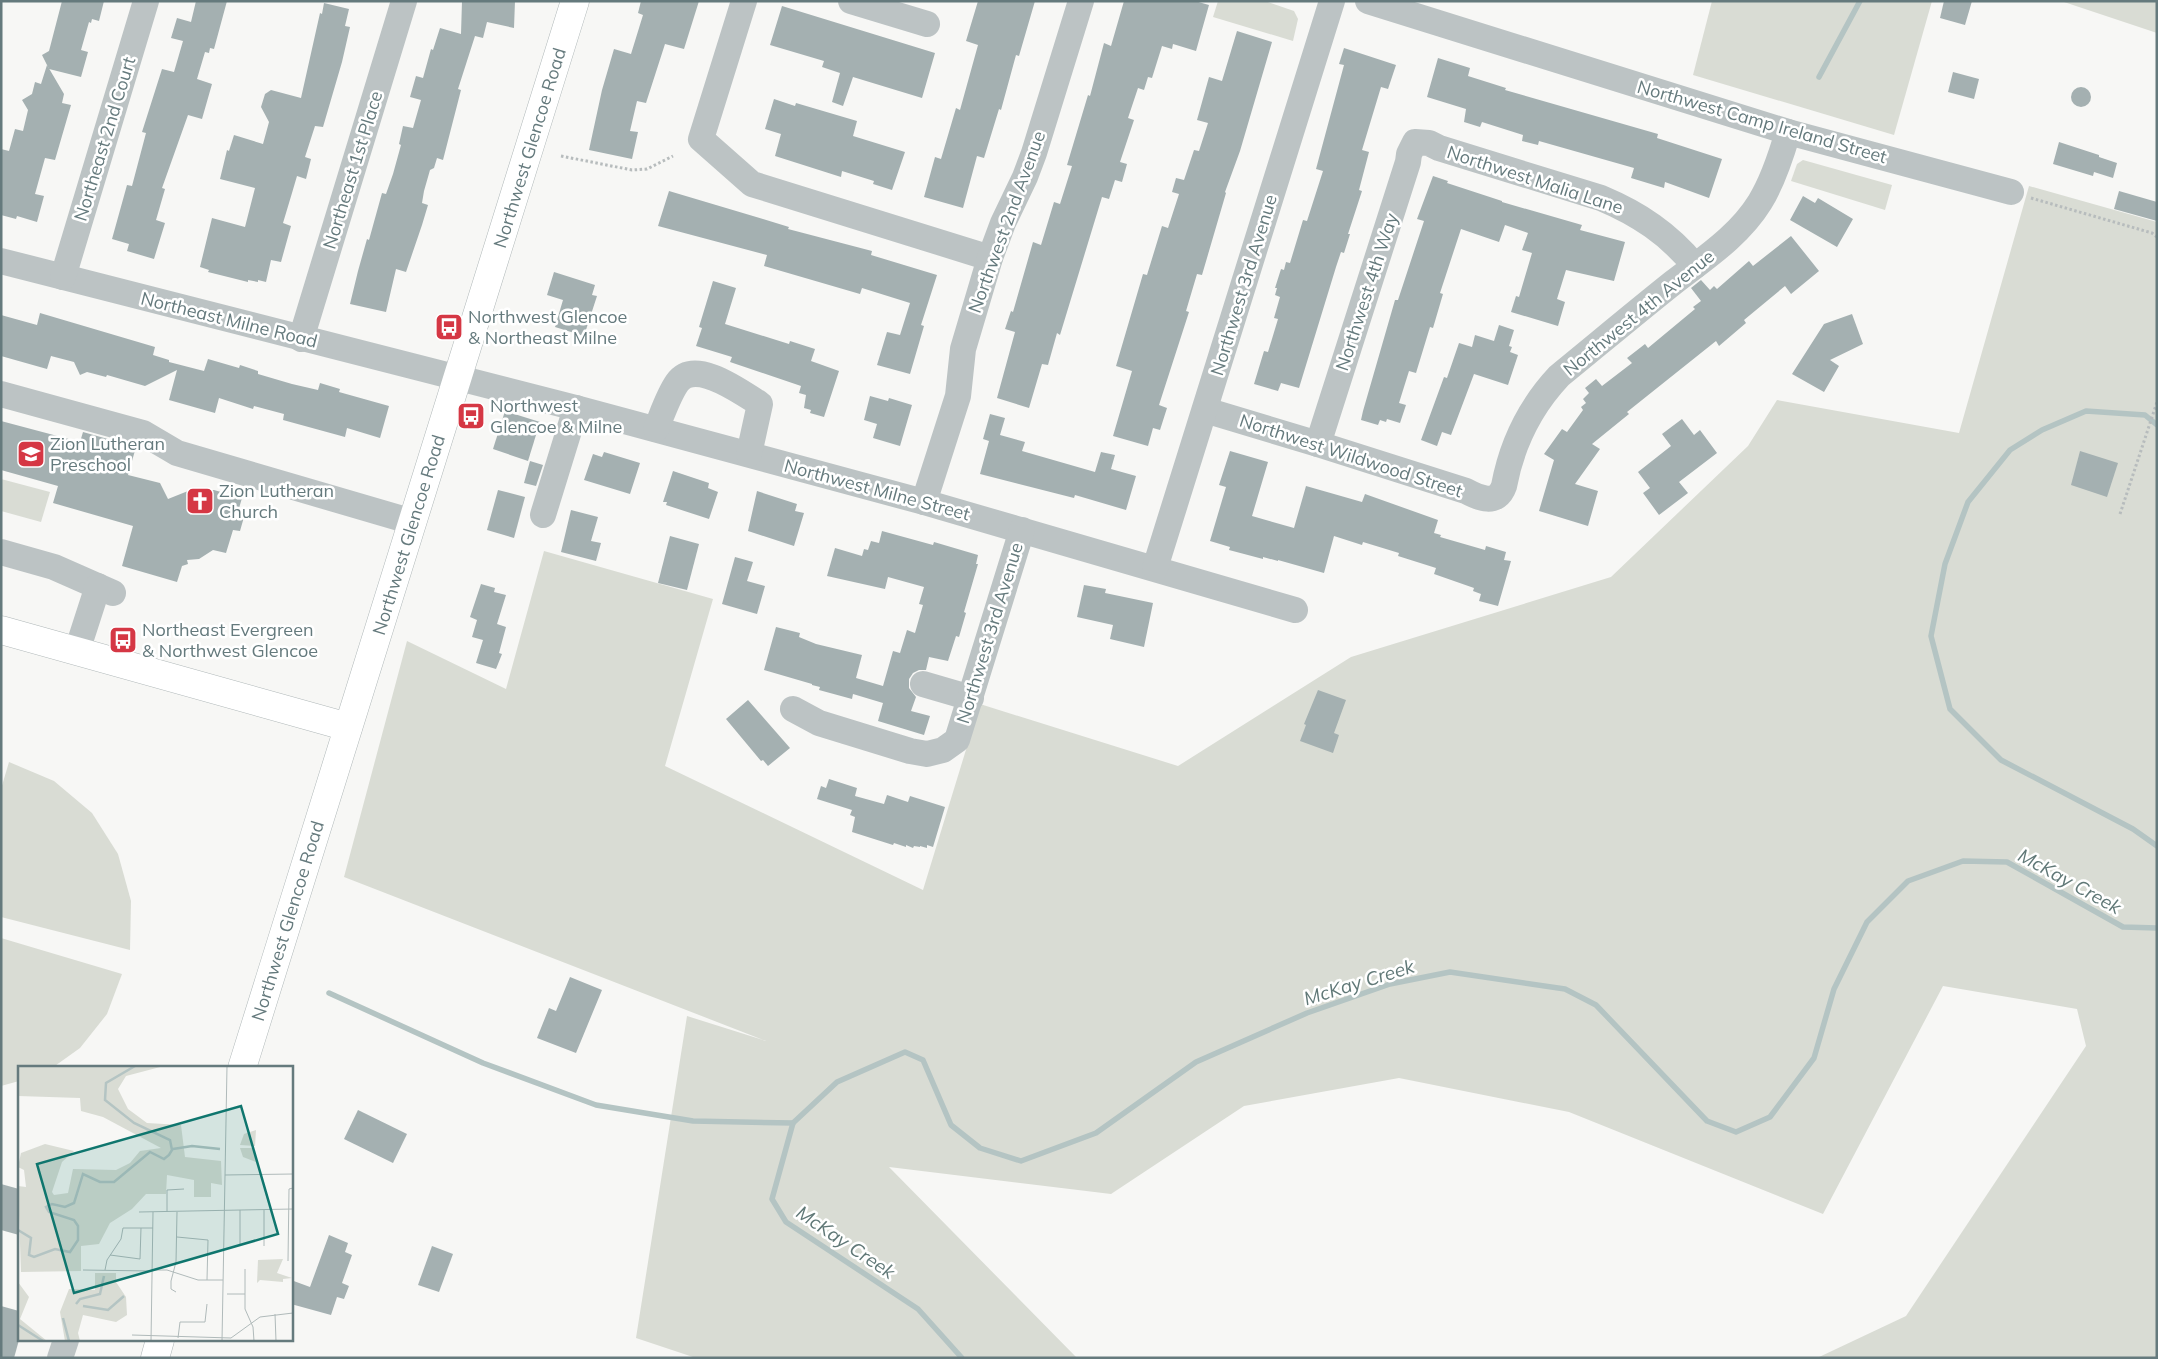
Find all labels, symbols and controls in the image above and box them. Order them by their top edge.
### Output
street label: Northwest Glencoe Road [488,45,571,251]
street label: Northeast 2nd Court [69,54,140,224]
street label: Northwest Camp Ireland Street [1635,75,1890,168]
street label: Northeast 1st Place [318,88,387,252]
street label: Northwest 2nd Avenue [963,128,1050,316]
street label: Northwest Malia Lane [1444,140,1626,219]
street label: Northwest 3rd Avenue [1205,192,1282,378]
street label: Northwest 4th Way [1330,210,1403,373]
street label: Northwest 4th Avenue [1559,245,1719,381]
street label: Northeast Milne Road [138,286,320,353]
place label: Northwest Glencoe & Northeast Milne [468,305,627,349]
bus stop icon: Northwest Glencoe & Northeast Milne [434,312,464,342]
place label: Northwest Glencoe & Milne [490,394,622,438]
bus stop icon: Northwest Glencoe & Milne [456,401,486,431]
street label: Northwest Wildwood Street [1237,409,1466,503]
place label: Zion Lutheran Preschool [50,432,165,476]
street label: Northwest Glencoe Road [367,432,450,638]
school or university icon: Zion Lutheran Preschool [16,439,46,469]
street label: Northwest Milne Street [782,454,973,525]
place label: Zion Lutheran Church [219,479,334,523]
church icon: Zion Lutheran Church [185,486,215,516]
street label: Northwest 3rd Avenue [951,540,1028,726]
place label: Northeast Evergreen & Northwest Glencoe [142,618,318,662]
bus stop icon: Northeast Evergreen & Northwest Glencoe [108,625,138,655]
street label: Northwest Glencoe Road [246,818,329,1024]
water label: McKay Creek [2014,843,2127,920]
water label: McKay Creek [1301,953,1418,1010]
inset map [18,1066,292,1342]
water label: McKay Creek [792,1200,901,1285]

